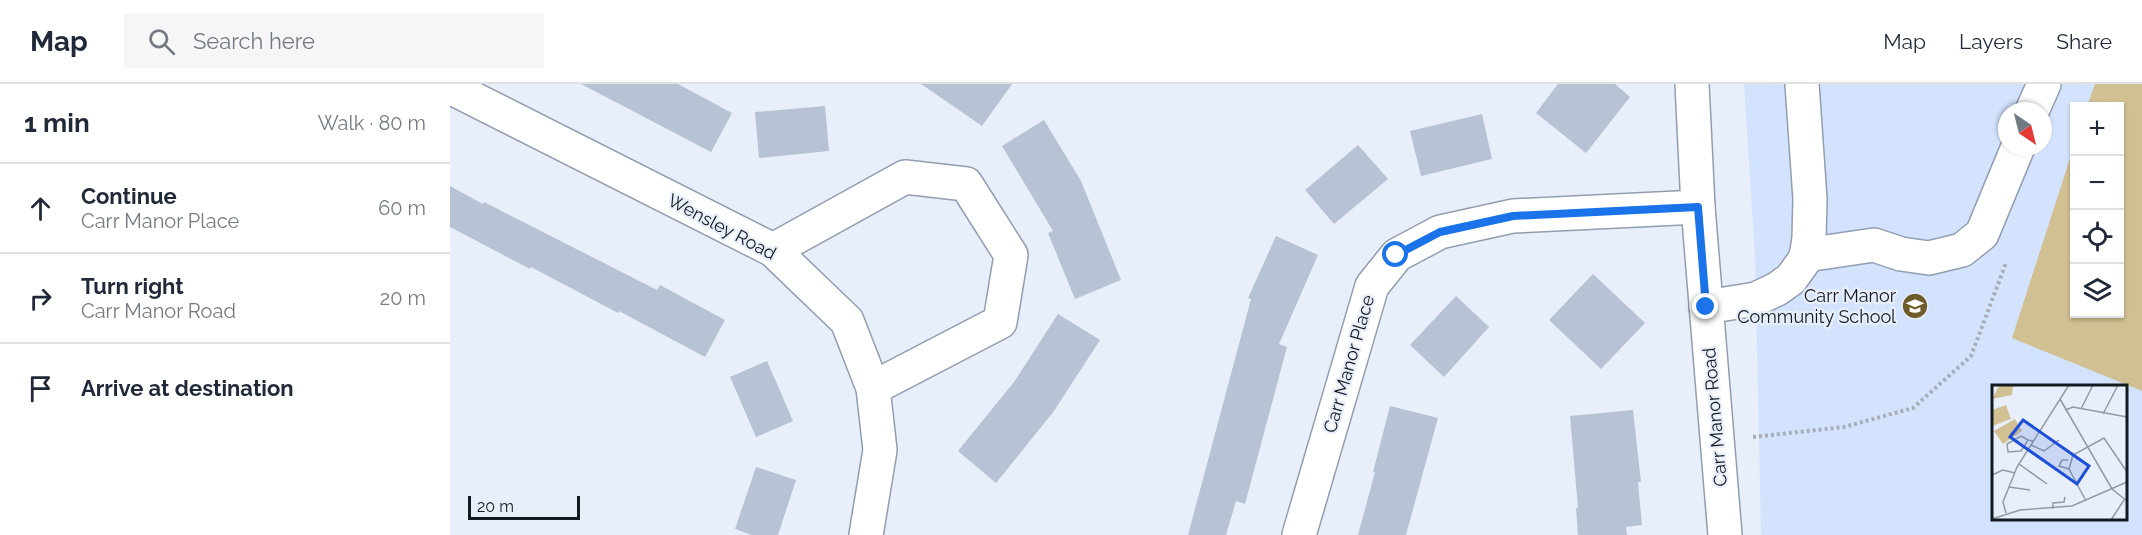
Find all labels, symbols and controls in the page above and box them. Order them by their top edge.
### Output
search box [124,14,544,68]
text: Map [30,25,88,58]
icon: search [145,25,178,58]
text: Search here [193,28,315,54]
text: Map [1883,29,1926,54]
text: Layers [1959,29,2023,54]
text: Share [2056,29,2112,54]
north arrow [1998,102,2052,156]
map controls [2070,102,2124,318]
button: + [2070,102,2124,156]
text: 1 min [24,108,90,138]
text: Walk · 80 m [318,111,426,135]
button: − [2070,156,2124,210]
text: Continue [81,183,177,209]
street label: Wensley Road [664,189,780,264]
icon: ahead [24,192,57,225]
text: 60 m [378,196,426,220]
text: Carr Manor Place [81,209,239,233]
button: locate [2070,210,2124,264]
route start [1382,241,1408,267]
button: layers [2070,264,2124,318]
text: Turn right [81,273,184,299]
icon: right [24,282,57,315]
place label: Carr Manor Community School [1737,285,1897,327]
text: 20 m [380,286,426,310]
school or university icon: Carr Manor Community School [1900,291,1930,321]
street label: Carr Manor Place [1319,292,1378,435]
route end [1692,293,1718,319]
text: Carr Manor Road [81,299,236,323]
street label: Carr Manor Road [1698,347,1731,487]
icon: arrive [24,372,57,405]
text: Arrive at destination [81,375,294,401]
inset map [1992,385,2127,520]
scale bar [468,493,580,520]
text: 20 m [477,497,514,516]

